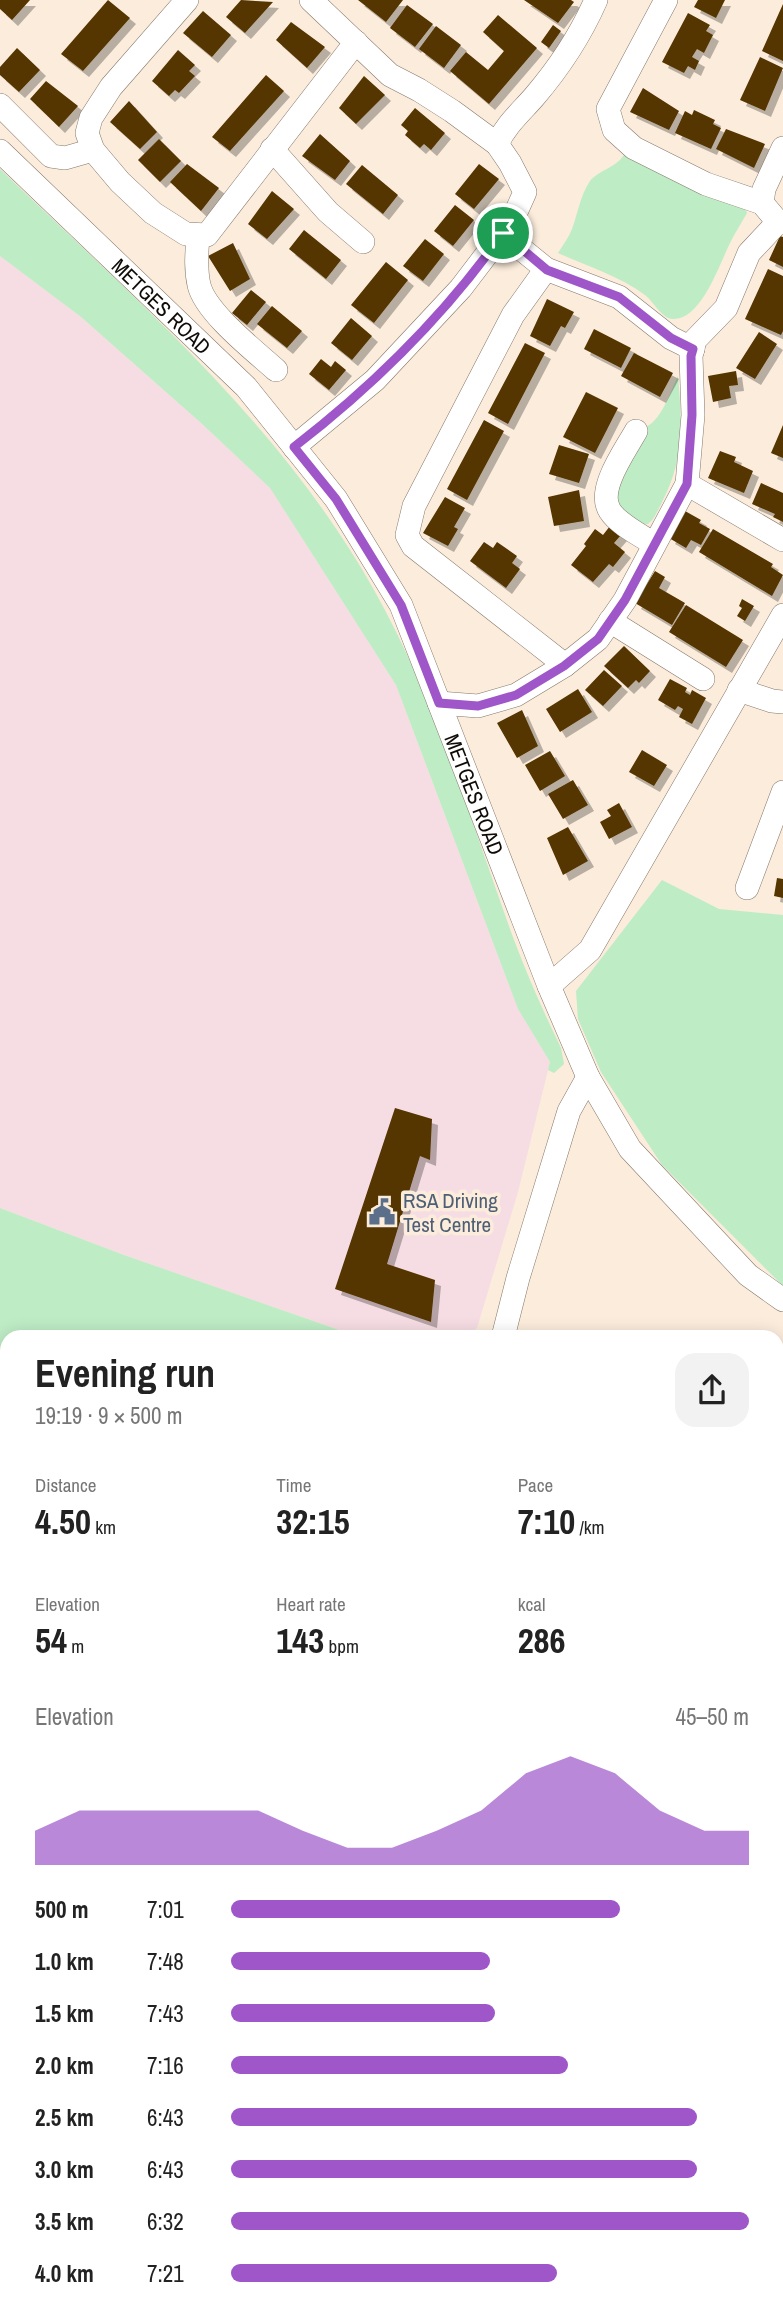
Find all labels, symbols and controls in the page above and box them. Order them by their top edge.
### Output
pin [473,203,533,263]
icon: arrive [484,214,522,252]
street label: METGES ROAD [106,252,218,361]
street label: METGES ROAD [438,730,511,859]
place label: RSA Driving Test Centre [403,1186,498,1239]
public building icon: RSA Driving Test Centre [367,1197,397,1227]
text: Evening run [35,1348,215,1399]
button: share [675,1353,749,1427]
text: 19:19 · 9 × 500 m [35,1400,182,1431]
text: Distance [35,1472,96,1498]
text: Time [276,1472,311,1498]
text: Pace [518,1472,553,1498]
text: 4.50 [35,1498,91,1545]
text: 32:15 [276,1498,350,1545]
text: 7:10 [518,1498,575,1545]
text: km [91,1514,116,1540]
text: /km [575,1514,605,1540]
text: Elevation [35,1591,100,1617]
text: Heart rate [276,1591,346,1617]
text: kcal [518,1591,545,1617]
text: 54 [35,1617,67,1664]
text: 143 [276,1617,324,1664]
text: 286 [518,1617,566,1664]
text: m [67,1633,84,1659]
text: bpm [324,1633,359,1659]
text: Elevation [35,1701,114,1732]
text: 45–50 m [676,1701,749,1732]
text: 500 m [35,1894,88,1925]
text: 7:01 [147,1894,184,1925]
text: 1.0 km [35,1946,94,1977]
text: 7:48 [147,1946,184,1977]
text: 1.5 km [35,1998,94,2029]
text: 7:43 [147,1998,184,2029]
text: 2.0 km [35,2050,94,2081]
text: 7:16 [147,2050,184,2081]
text: 2.5 km [35,2102,94,2133]
text: 6:43 [147,2102,184,2133]
text: 3.0 km [35,2154,94,2185]
text: 6:43 [147,2154,184,2185]
text: 3.5 km [35,2206,94,2237]
text: 6:32 [147,2206,184,2237]
text: 4.0 km [35,2258,94,2289]
text: 7:21 [147,2258,184,2289]

